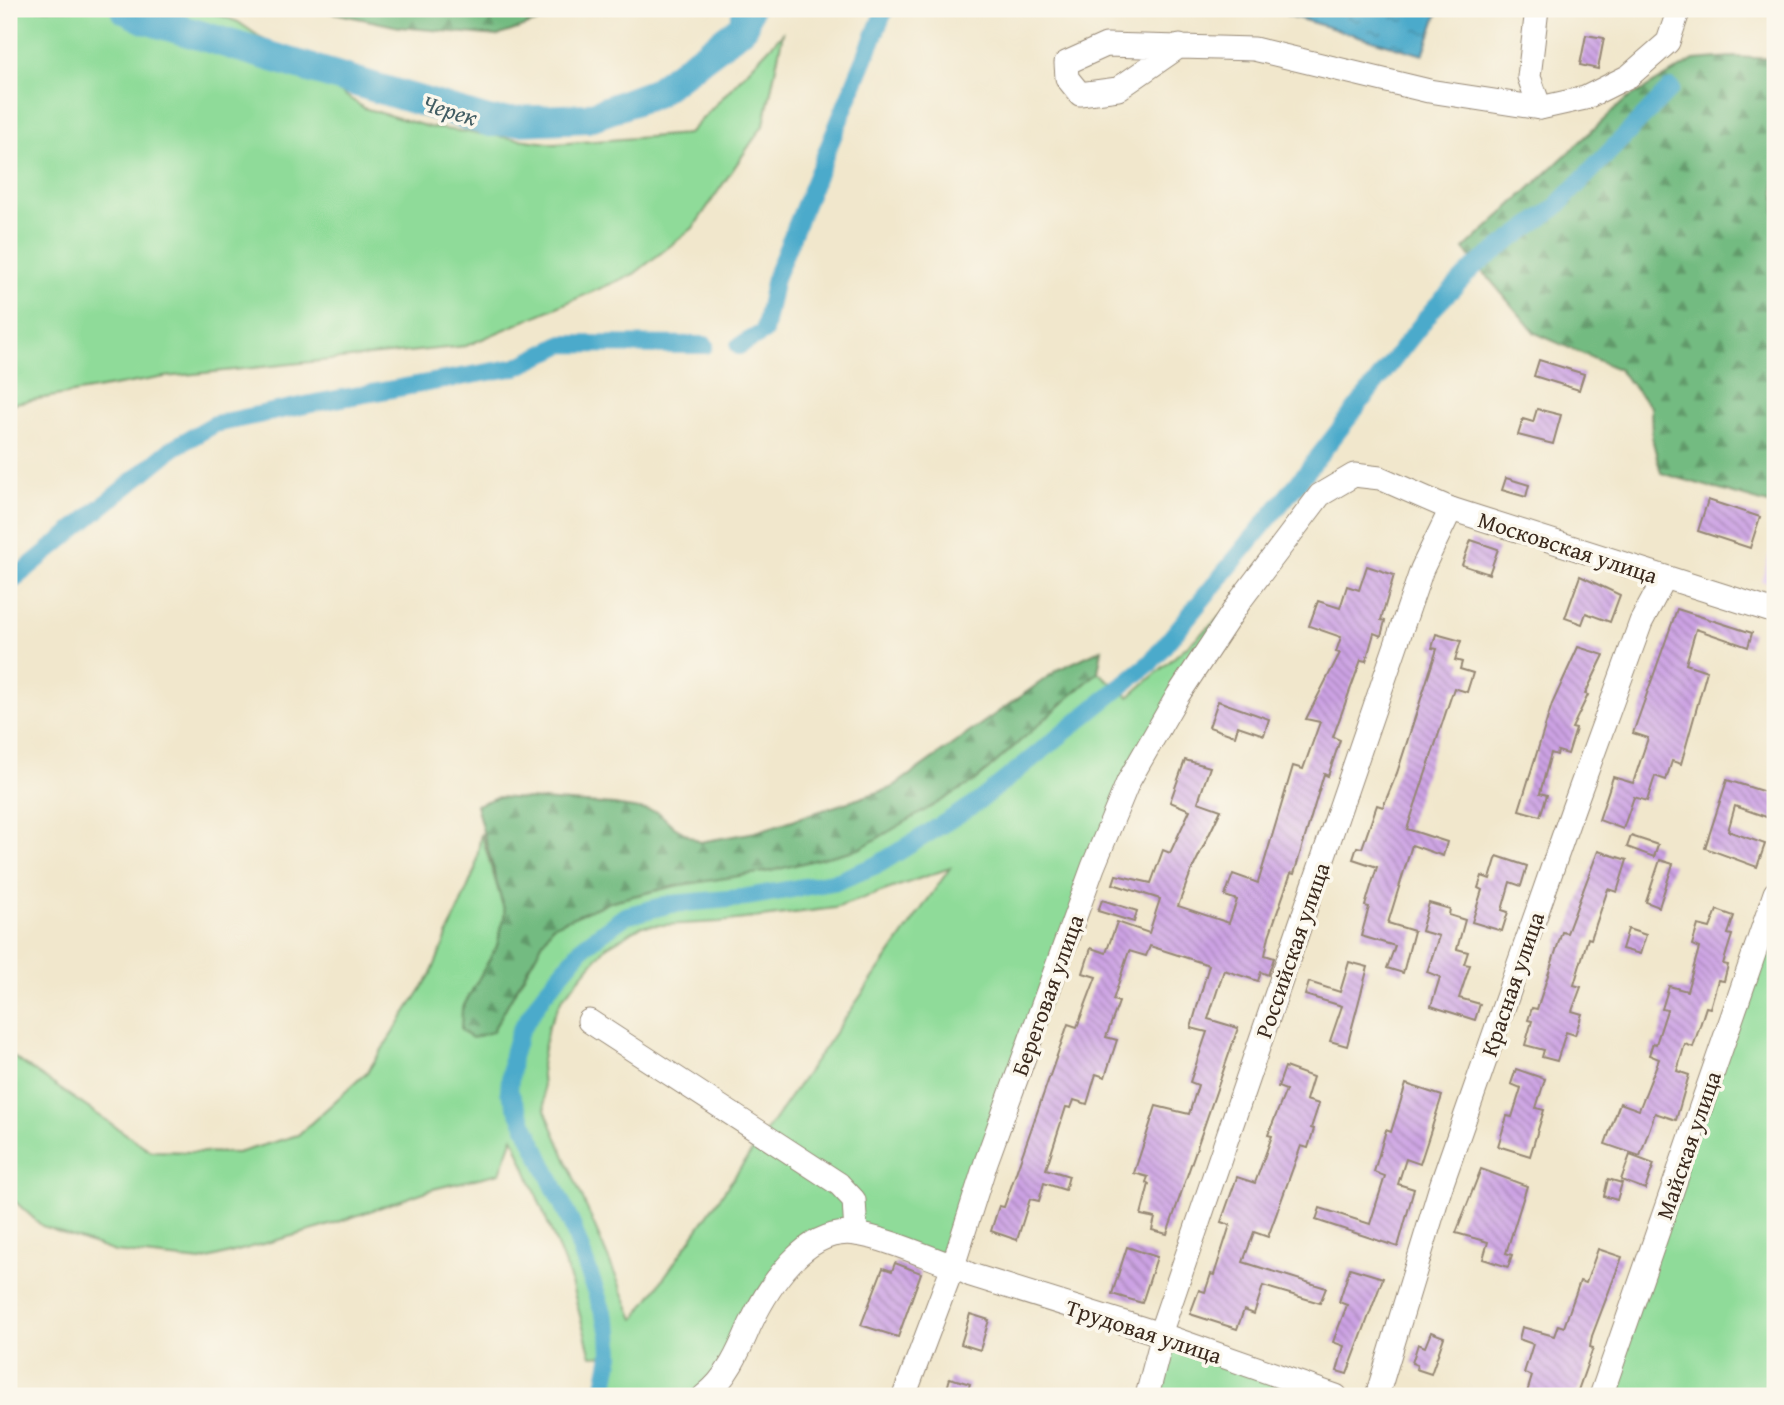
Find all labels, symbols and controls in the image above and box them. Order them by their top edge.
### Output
water label: Черек [418,85,482,135]
street label: Московская улица [1474,502,1662,592]
street label: Российская улица [1246,858,1338,1042]
street label: Красная улица [1472,907,1552,1061]
street label: Береговая улица [1003,910,1091,1080]
street label: Майская улица [1647,1066,1729,1223]
street label: Трудовая улица [1062,1290,1226,1372]

